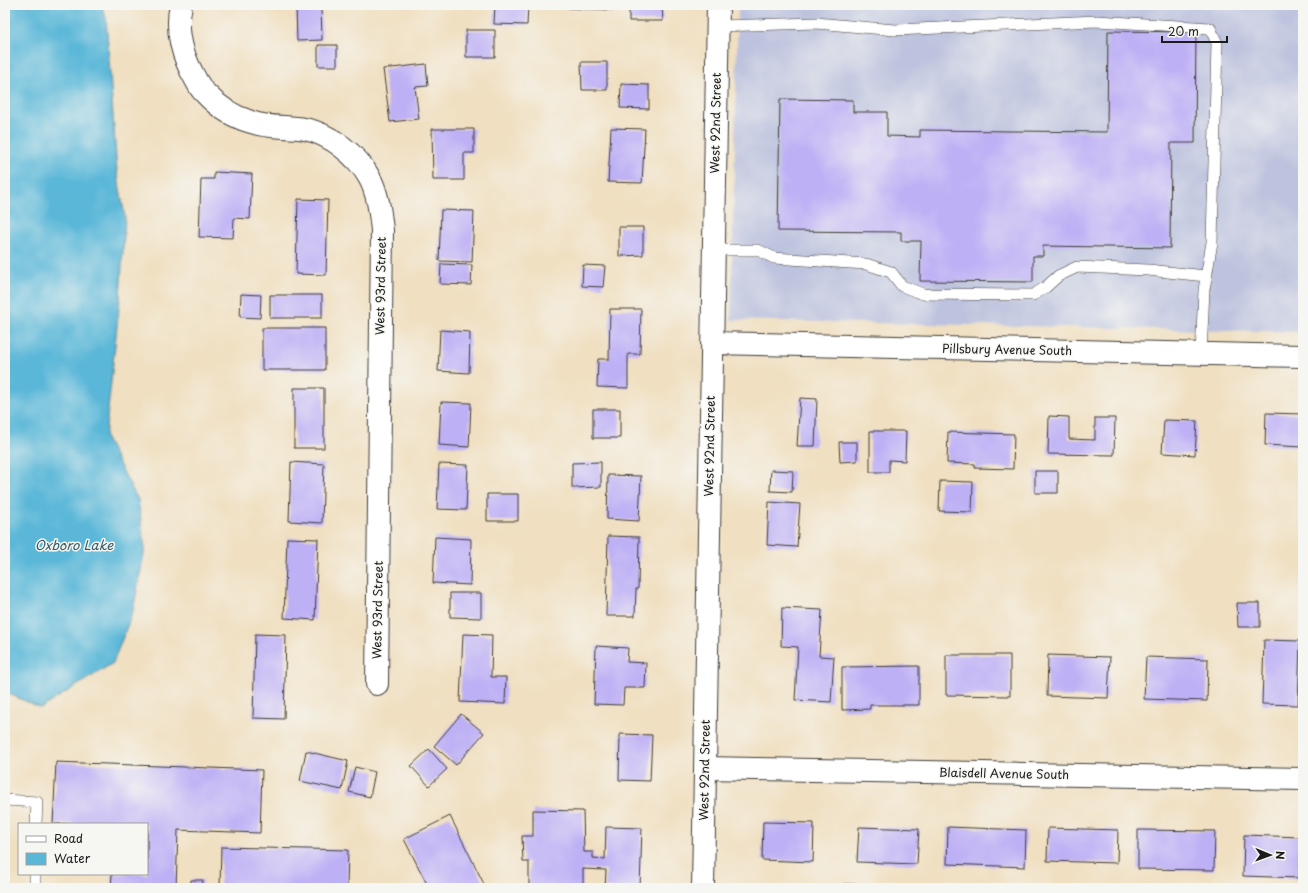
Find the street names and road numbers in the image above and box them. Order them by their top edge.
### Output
street label: West 92nd Street [705,72,725,174]
street label: West 93rd Street [370,237,390,335]
street label: Pillsbury Avenue South [942,339,1072,359]
street label: West 92nd Street [699,395,719,497]
street label: West 93rd Street [367,561,387,659]
street label: West 92nd Street [694,719,714,821]
street label: Blaisdell Avenue South [939,763,1069,783]

